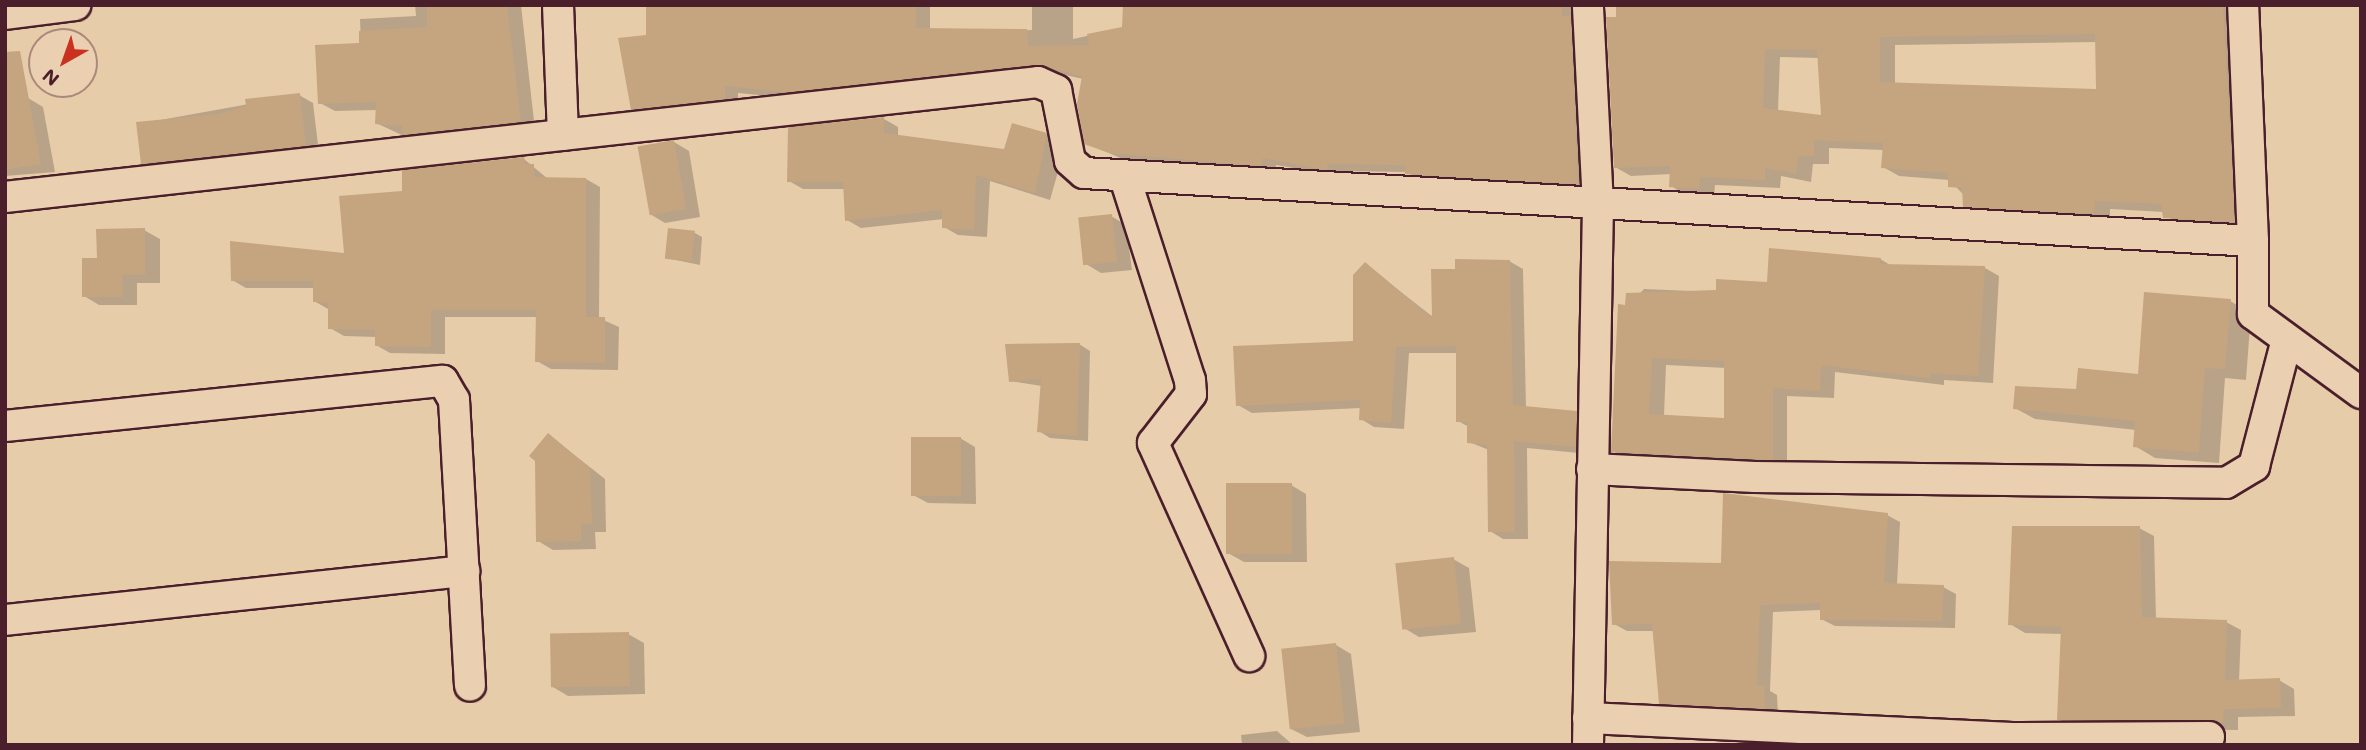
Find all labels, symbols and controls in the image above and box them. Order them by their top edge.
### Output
north arrow [28,28,98,98]
text: N [37,64,64,92]

